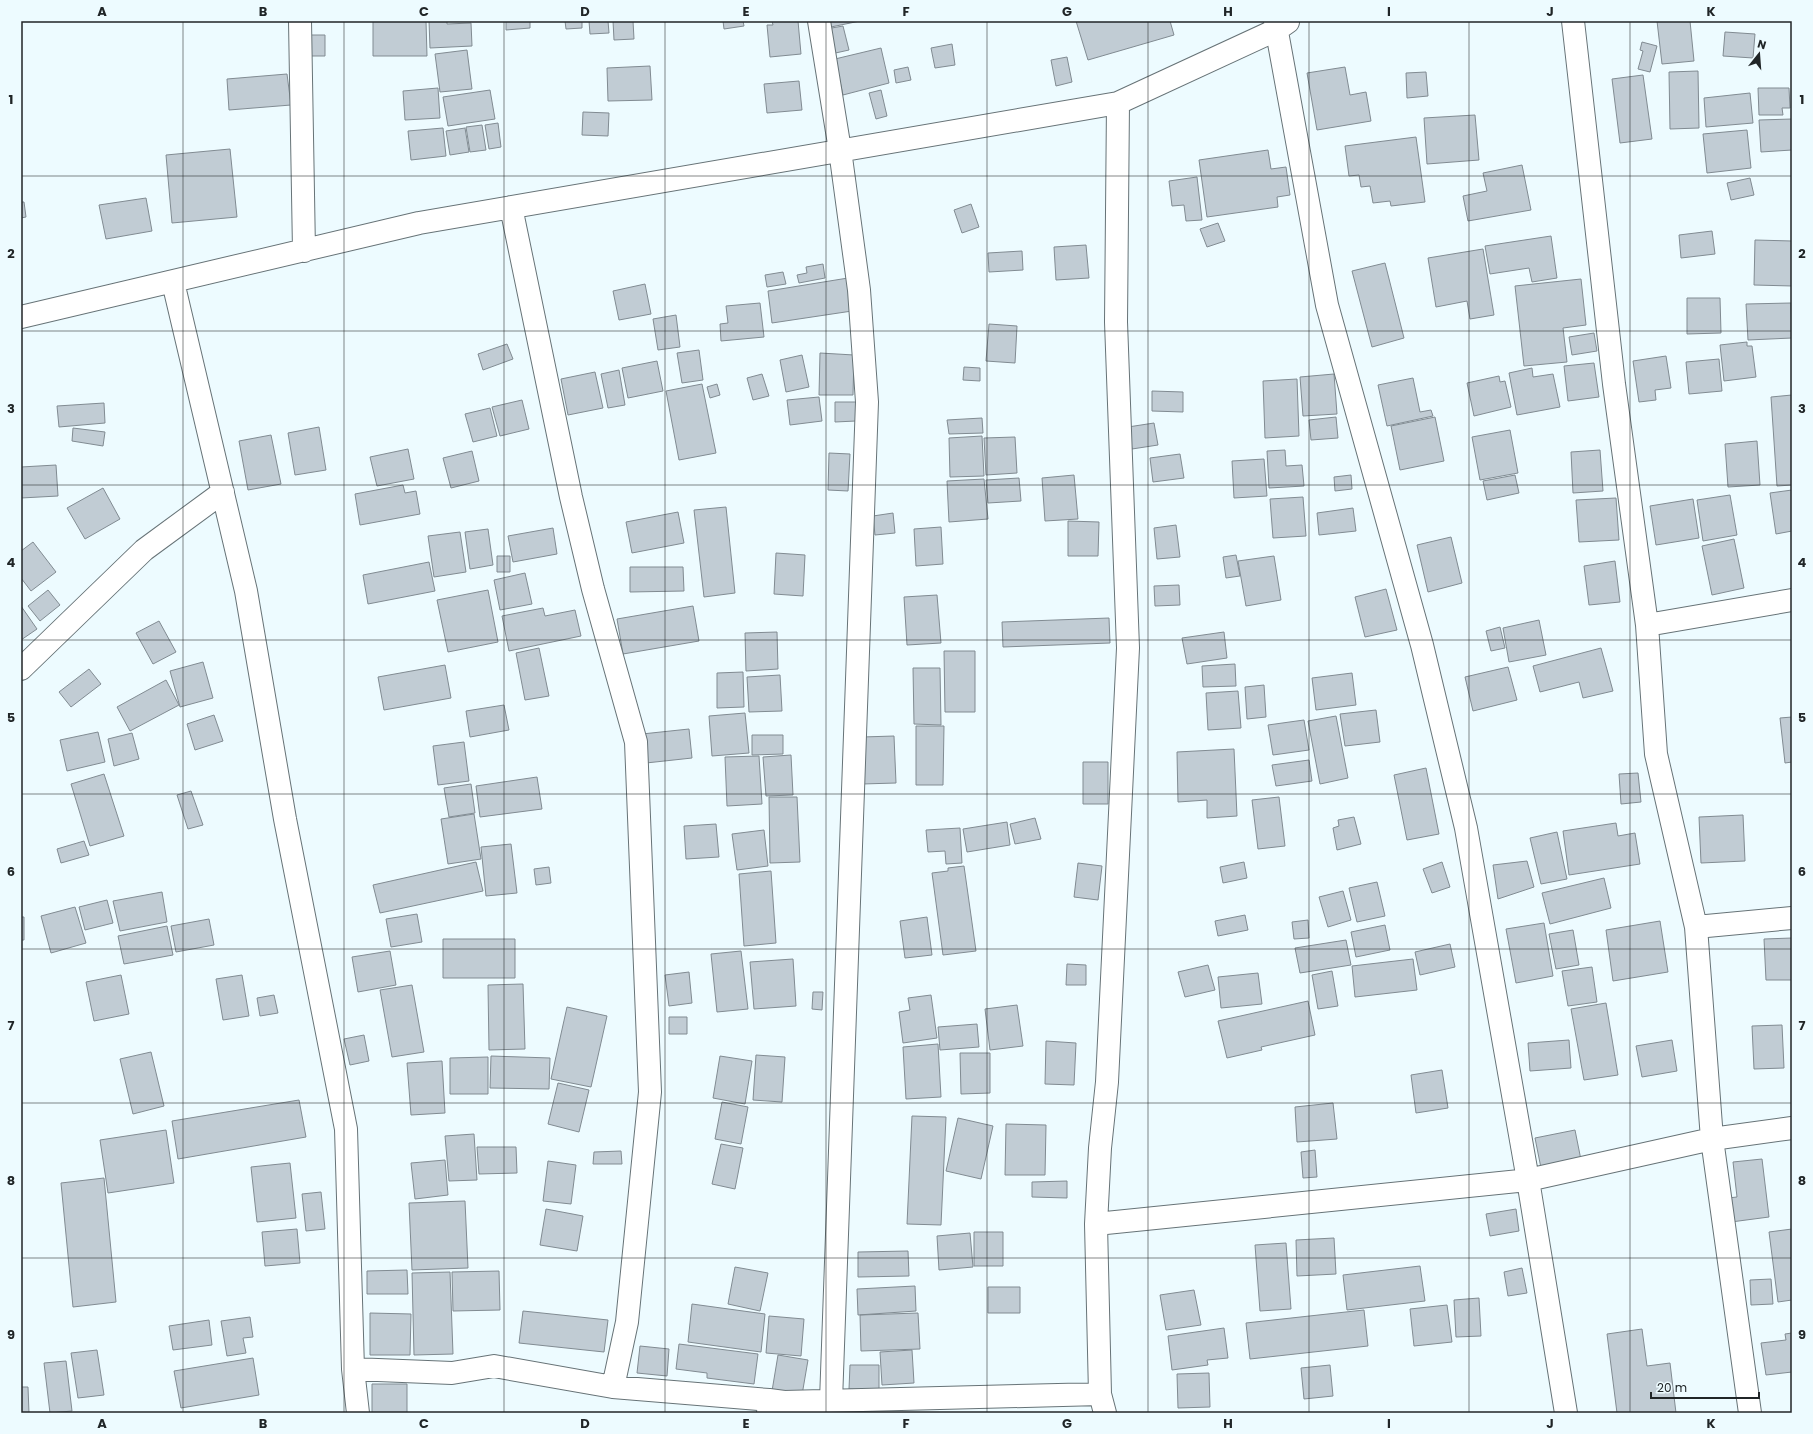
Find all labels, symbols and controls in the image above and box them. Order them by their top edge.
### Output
text: A [97,2,107,21]
text: B [259,2,268,21]
text: C [419,2,429,21]
text: D [580,2,590,21]
text: E [742,2,750,21]
text: F [902,2,910,21]
text: G [1062,2,1072,21]
text: H [1223,2,1233,21]
text: I [1387,2,1391,21]
text: J [1546,2,1554,21]
text: K [1706,2,1716,21]
north arrow [1739,34,1779,74]
text: N [1756,36,1768,53]
text: 1 [9,90,13,109]
text: 1 [1800,90,1804,109]
text: 2 [7,244,15,263]
text: 2 [1798,244,1806,263]
text: 3 [7,399,15,418]
text: 3 [1798,399,1806,418]
text: 4 [7,553,16,572]
text: 4 [1798,553,1807,572]
text: 5 [7,708,15,727]
text: 5 [1798,708,1806,727]
text: 6 [7,862,15,881]
text: 6 [1798,862,1806,881]
text: 7 [8,1016,15,1035]
text: 7 [1799,1016,1806,1035]
text: 8 [7,1171,15,1190]
text: 8 [1798,1171,1806,1190]
text: 9 [7,1325,15,1344]
text: 9 [1798,1325,1806,1344]
scale bar [1651,1374,1759,1400]
text: 20 m [1657,1379,1687,1396]
text: A [97,1414,107,1433]
text: B [259,1414,268,1433]
text: C [419,1414,429,1433]
text: D [580,1414,590,1433]
text: E [742,1414,750,1433]
text: F [902,1414,910,1433]
text: G [1062,1414,1072,1433]
text: H [1223,1414,1233,1433]
text: I [1387,1414,1391,1433]
text: J [1546,1414,1554,1433]
text: K [1706,1414,1716,1433]

